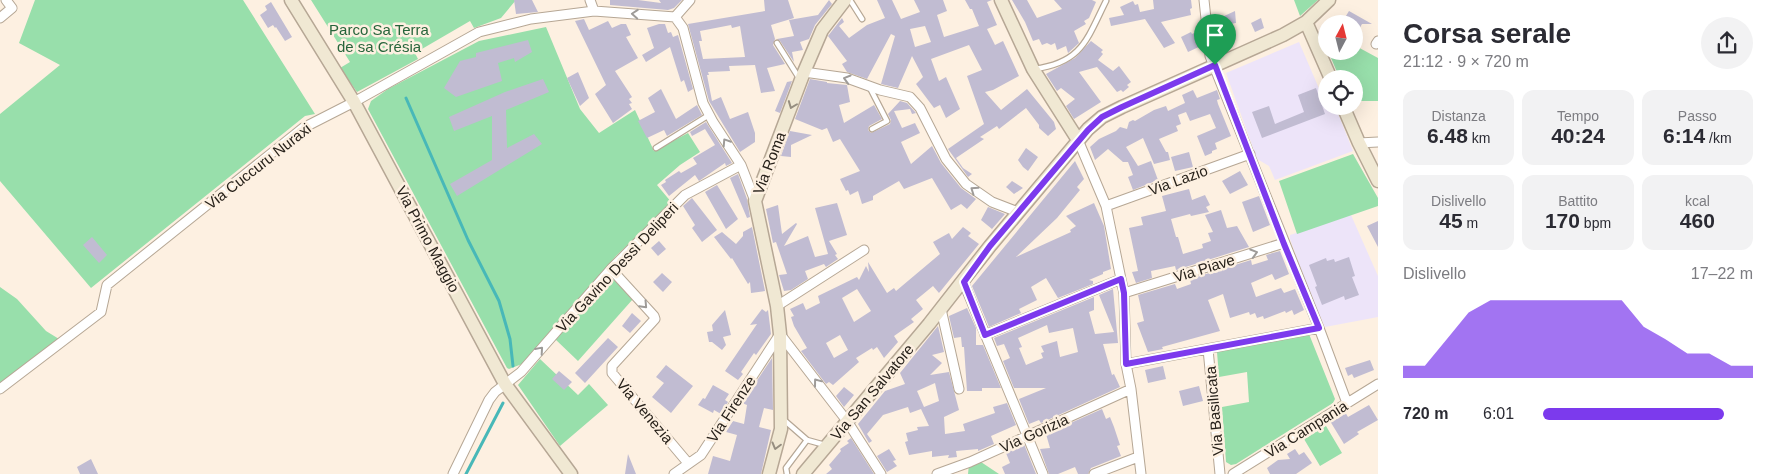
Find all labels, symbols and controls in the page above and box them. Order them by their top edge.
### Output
one-way arrow [630,9,638,20]
pin [1194,14,1236,65]
north arrow [1318,15,1362,60]
map controls [1318,15,1363,115]
button: share [1701,17,1753,69]
text: Corsa serale [1403,18,1571,49]
park label: Parco Sa Terra de sa Crésia [329,21,430,55]
icon: arrive [1201,21,1229,49]
text: 21:12 · 9 × 720 m [1403,53,1529,70]
button: locate [1318,70,1363,115]
one-way arrow [843,74,851,84]
one-way arrow [787,100,798,109]
text: Distanza [1431,108,1486,124]
text: Tempo [1557,108,1599,124]
text: Passo [1678,108,1717,124]
street label: Via Cuccuru Nuraxi [202,120,314,212]
text: 6.48 [1427,124,1468,147]
text: 40:24 [1551,124,1605,147]
text: 6:14 [1663,124,1705,147]
street label: Via Roma [749,129,789,197]
text: km [1468,130,1490,146]
text: /km [1705,130,1732,146]
one-way arrow [723,138,732,147]
street label: Via Lazio [1146,162,1210,198]
street label: Via Primo Maggio [393,183,463,295]
one-way arrow [971,187,980,196]
text: Dislivello [1431,193,1486,209]
text: Battito [1558,193,1598,209]
text: kcal [1685,193,1710,209]
street label: Via Gavino Dessì Deliperi [553,199,681,335]
text: 45 [1439,209,1463,232]
text: 170 [1545,209,1580,232]
text: 460 [1680,209,1715,232]
text: m [1463,215,1478,231]
text: bpm [1580,215,1611,231]
one-way arrow [1249,248,1257,258]
street label: Via Piave [1171,251,1237,285]
text: Dislivello [1403,265,1466,282]
text: 17–22 m [1691,265,1753,282]
one-way arrow [638,299,647,308]
street label: Via San Salvatore [827,341,917,443]
one-way arrow [534,346,543,355]
street label: Via Basilicata [1202,365,1226,456]
street label: Via Firenze [703,373,759,445]
street label: Via Venezia [613,375,677,447]
one-way arrow [814,378,823,388]
street label: Via Campania [1262,397,1351,461]
text: 720 m [1403,405,1448,422]
text: 6:01 [1483,405,1514,422]
street label: Via Gorizia [997,410,1071,456]
one-way arrow [772,442,782,450]

